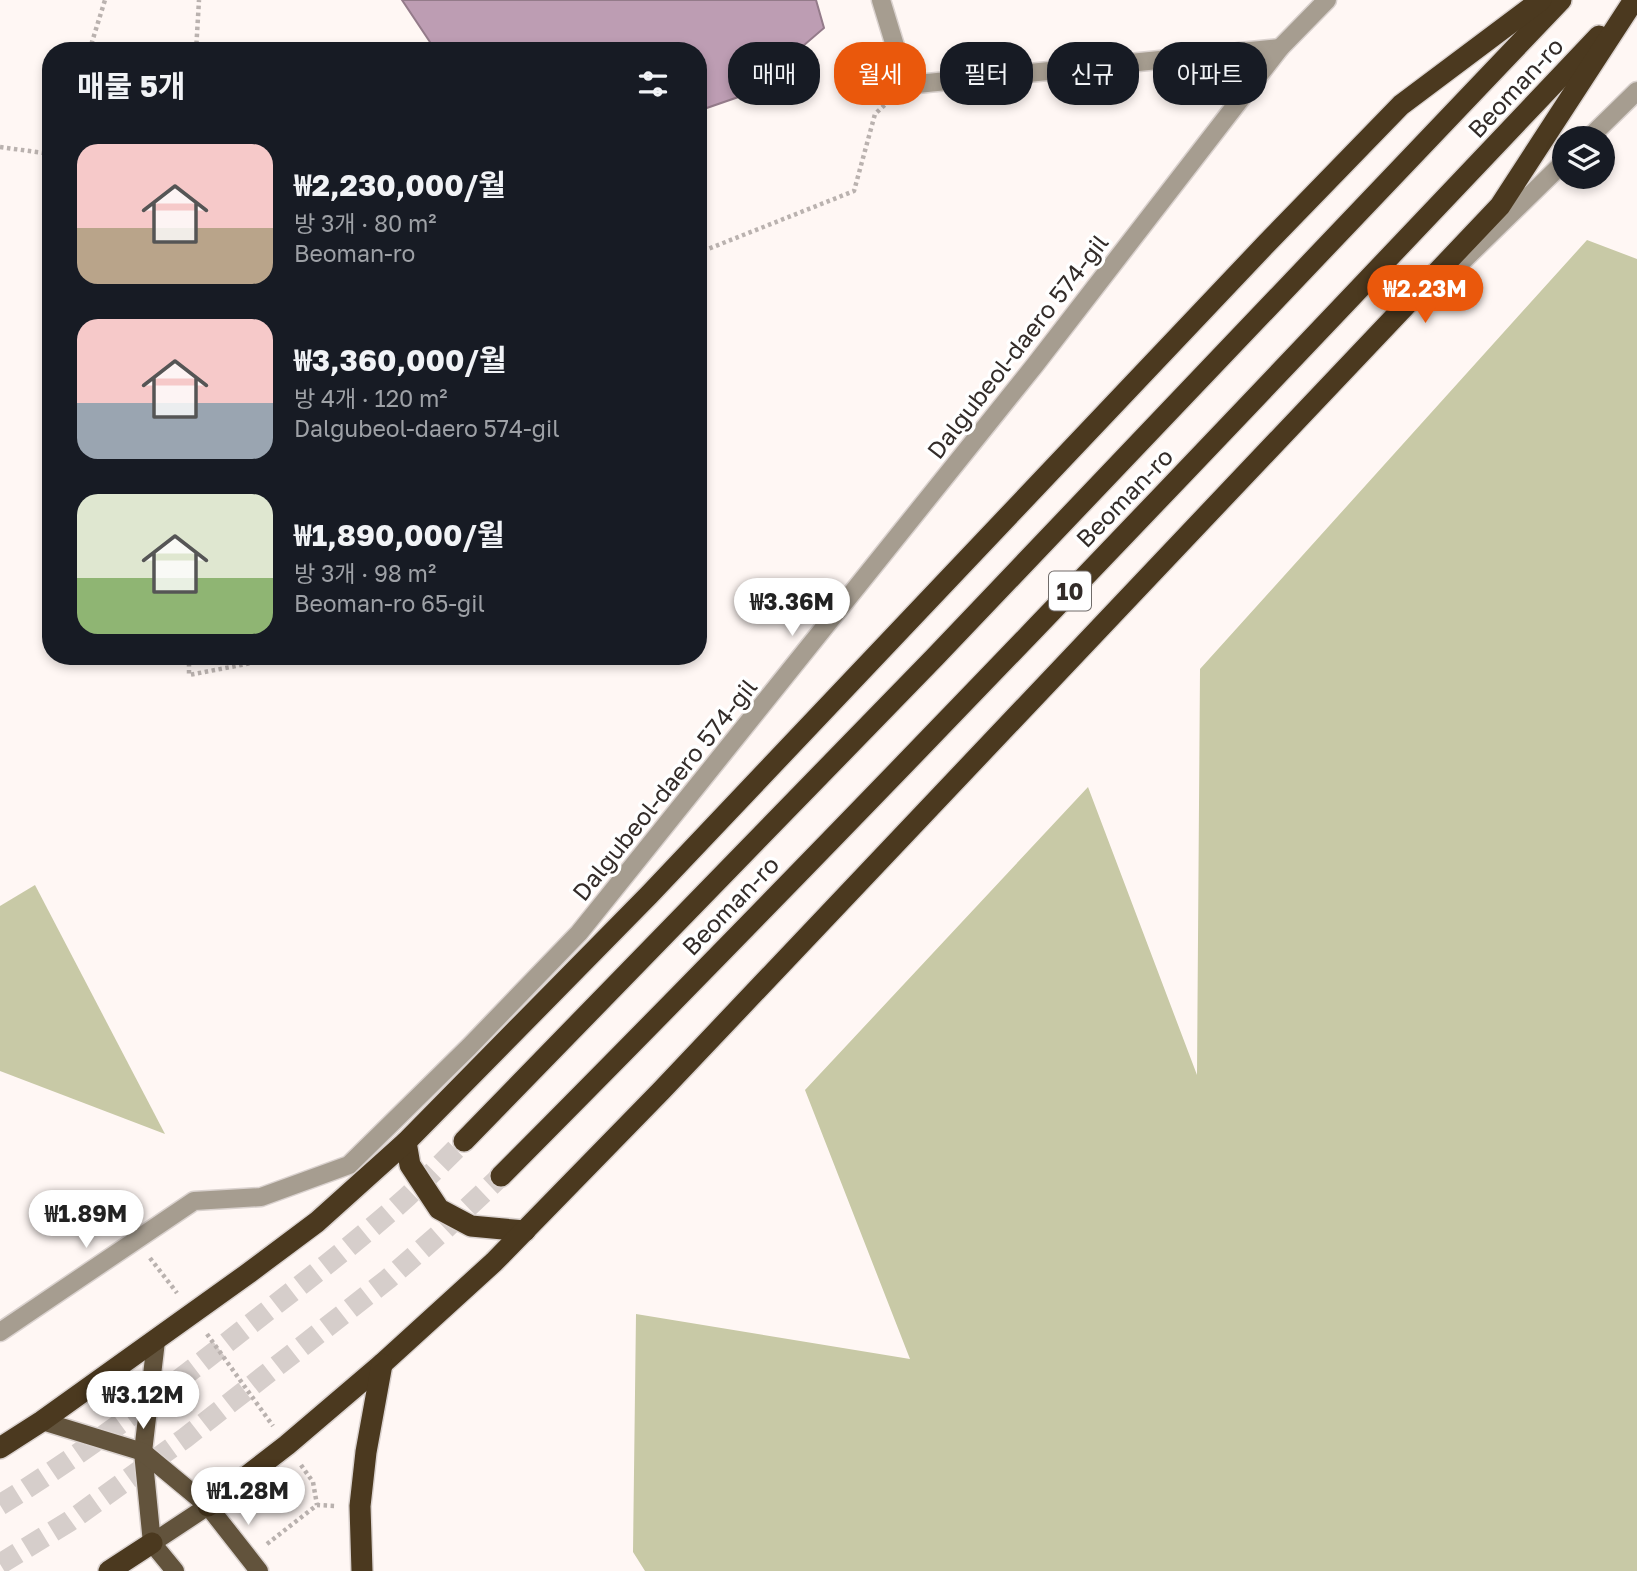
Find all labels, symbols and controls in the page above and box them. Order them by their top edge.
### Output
street label: Beoman-ro [1461,31,1569,143]
chip: 매매 [728,42,820,105]
chip: 월세 [834,42,926,105]
chip: 필터 [940,42,1033,105]
chip: 신규 [1047,42,1139,105]
chip: 아파트 [1153,42,1267,105]
icon: filters [634,65,672,103]
text: 매물 5개 [77,68,186,104]
map controls [1552,126,1615,189]
button: layers [1552,126,1615,189]
text: ₩2,230,000/월 [294,167,506,203]
icon: home [133,172,217,256]
text: 방 3개 · 80 m² [294,209,437,237]
street label: Dalgubeol-daero 574-gil [920,228,1114,464]
text: Beoman-ro [294,239,415,267]
pin: ₩2.23M [1368,266,1482,325]
text: ₩2.23M [1383,274,1467,302]
text: ₩3,360,000/월 [294,342,507,378]
icon: home [133,347,217,431]
text: 방 4개 · 120 m² [294,384,448,412]
text: Dalgubeol-daero 574-gil [294,414,560,442]
street label: Beoman-ro [1070,441,1178,553]
text: ₩1,890,000/월 [294,517,505,553]
icon: home [133,522,217,606]
text: 방 3개 · 98 m² [294,559,436,587]
road number: 10 [1049,572,1091,610]
pin: ₩3.36M [735,578,849,638]
text: ₩3.36M [750,587,834,615]
text: Beoman-ro 65-gil [294,589,485,617]
street label: Dalgubeol-daero 574-gil [566,672,762,906]
street label: Beoman-ro [676,849,784,961]
pin: ₩1.89M [29,1190,143,1250]
text: ₩1.89M [45,1199,127,1227]
pin: ₩3.12M [86,1372,200,1431]
text: ₩3.12M [102,1380,184,1408]
pin: ₩1.28M [191,1468,305,1527]
text: ₩1.28M [207,1476,289,1504]

